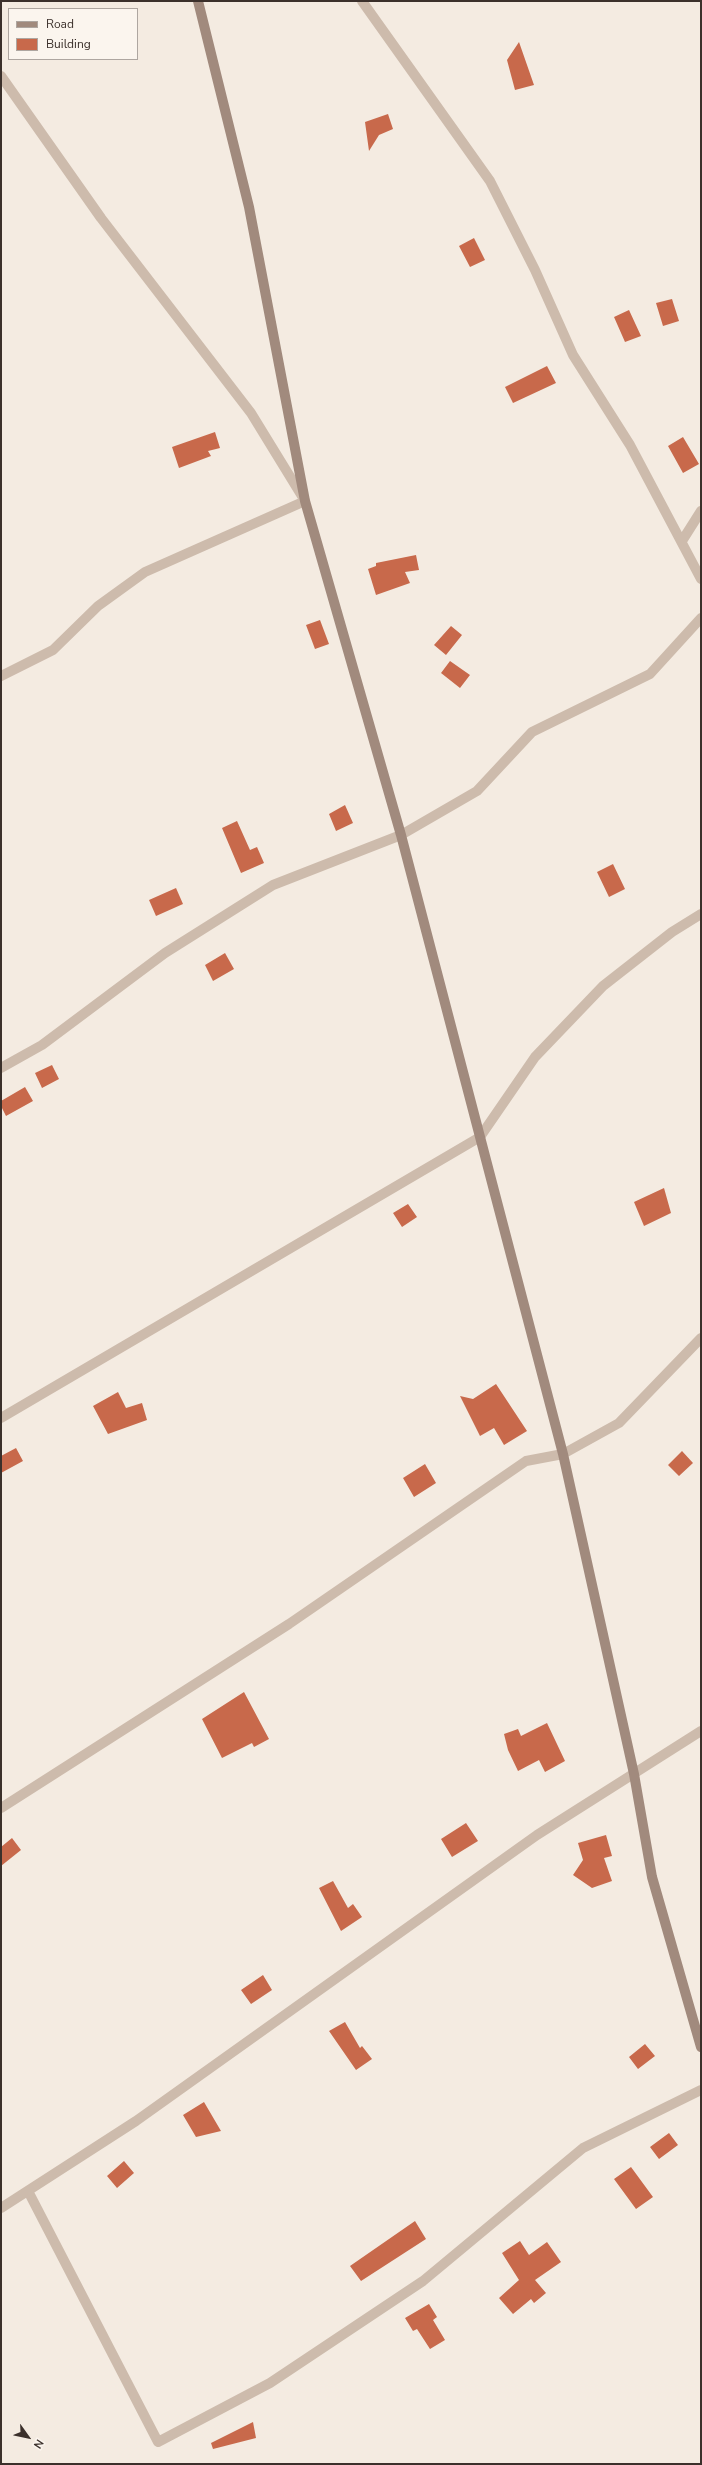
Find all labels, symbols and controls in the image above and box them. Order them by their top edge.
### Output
legend [8,8,138,60]
text: Road [46,16,74,32]
text: Building [46,36,91,52]
north arrow [8,2417,48,2457]
text: N [30,2436,47,2451]

